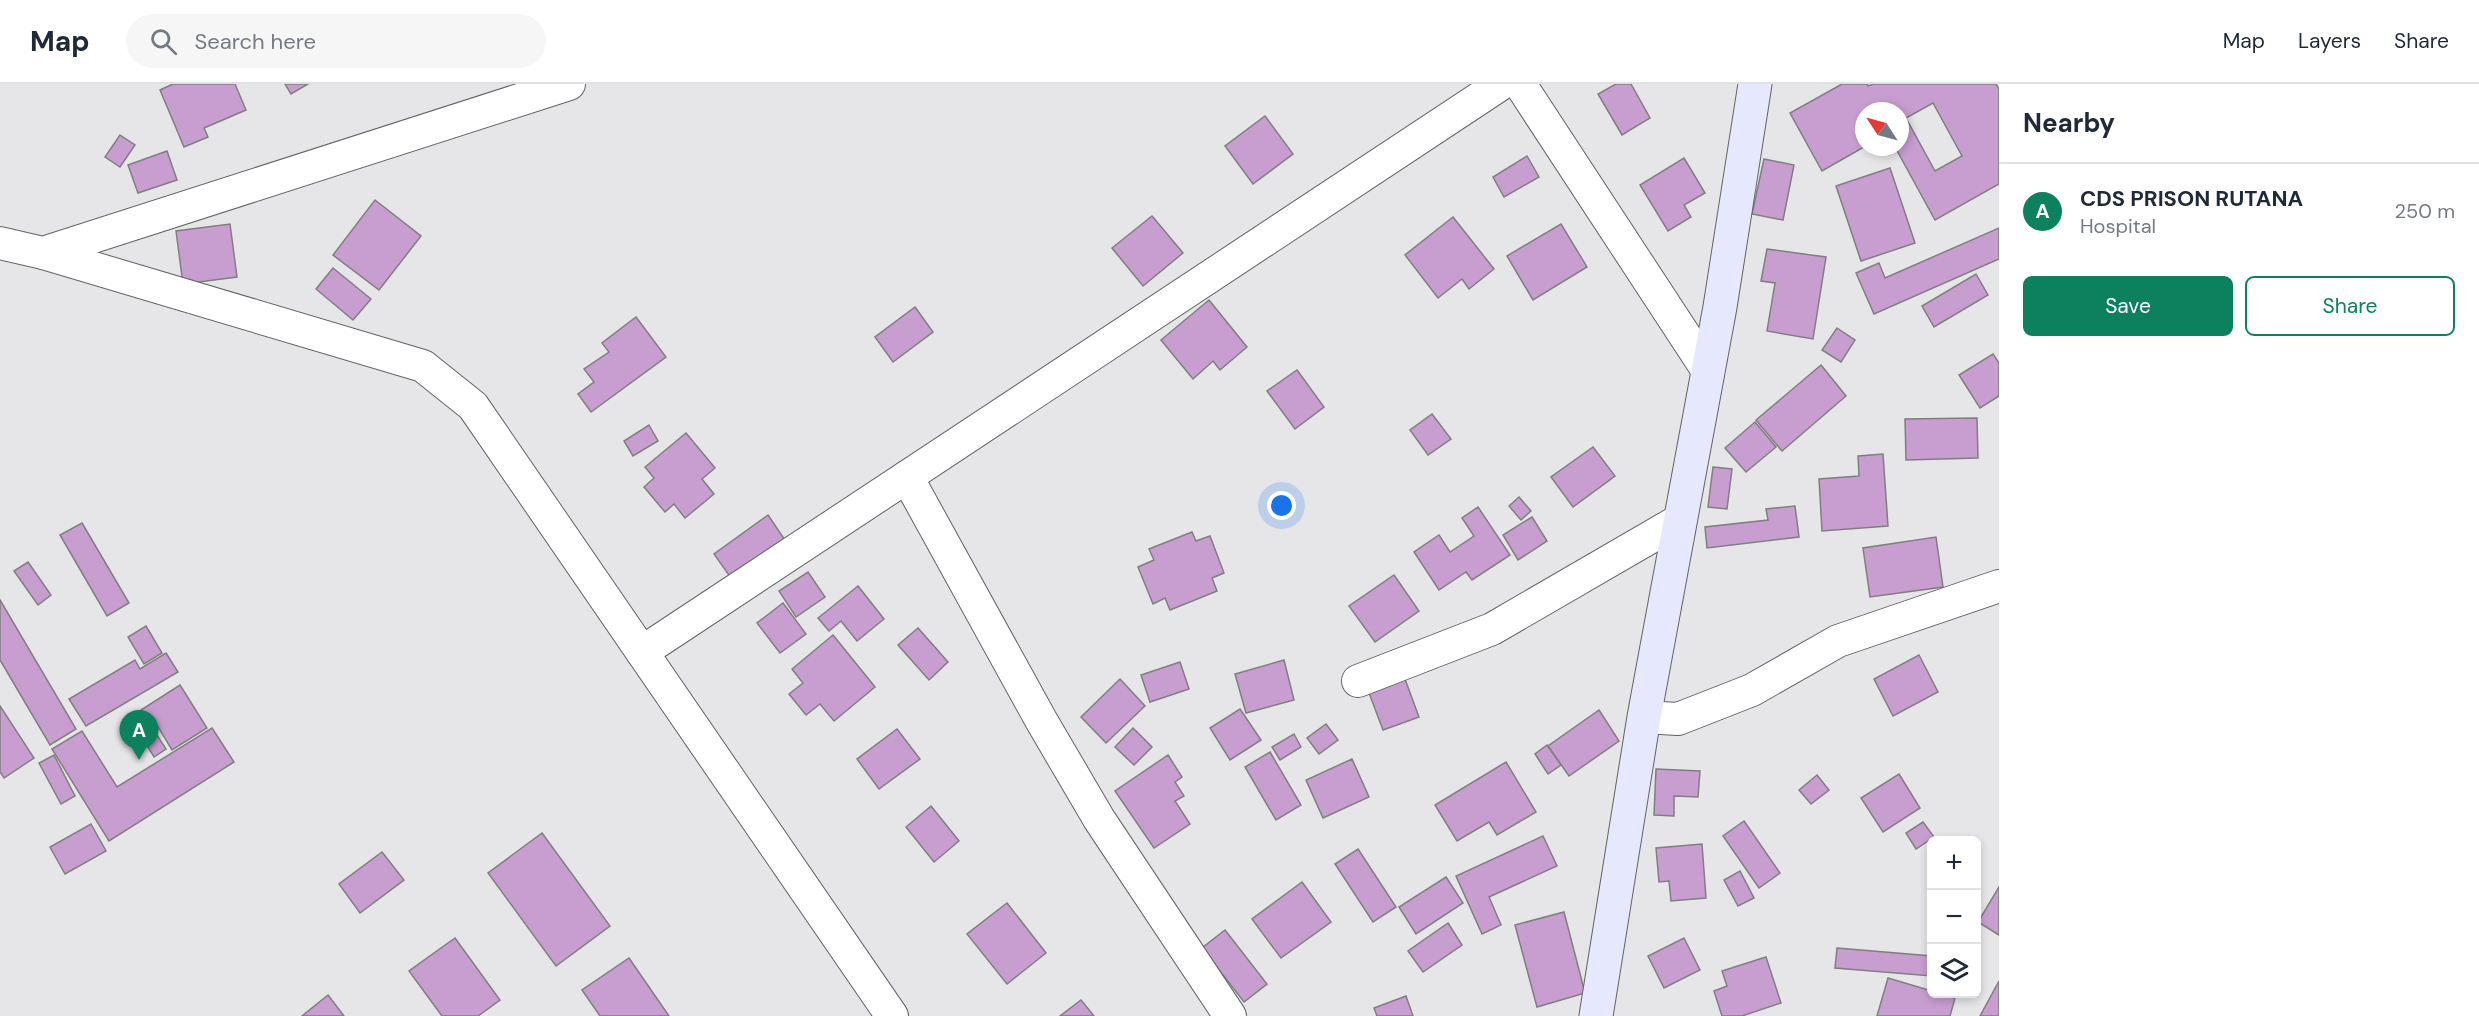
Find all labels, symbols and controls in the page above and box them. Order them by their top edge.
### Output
search box [126,14,546,68]
text: Map [30,23,90,60]
icon: search [147,25,180,58]
text: Search here [195,27,316,56]
text: Map [2223,27,2265,55]
text: Layers [2298,27,2361,55]
text: Share [2394,27,2449,55]
north arrow [1855,102,1909,156]
text: Nearby [2023,106,2115,140]
text: CDS PRISON RUTANA [2080,184,2303,213]
text: A [2035,198,2050,224]
text: 250 m [2394,198,2455,224]
text: Hospital [2080,213,2156,239]
button: Save [2023,276,2233,336]
button: Share [2245,276,2455,336]
your location [1267,491,1296,520]
pin: A [120,710,158,760]
map controls [1927,836,1981,998]
button: + [1927,836,1981,890]
button: − [1927,890,1981,944]
button: layers [1927,944,1981,998]

